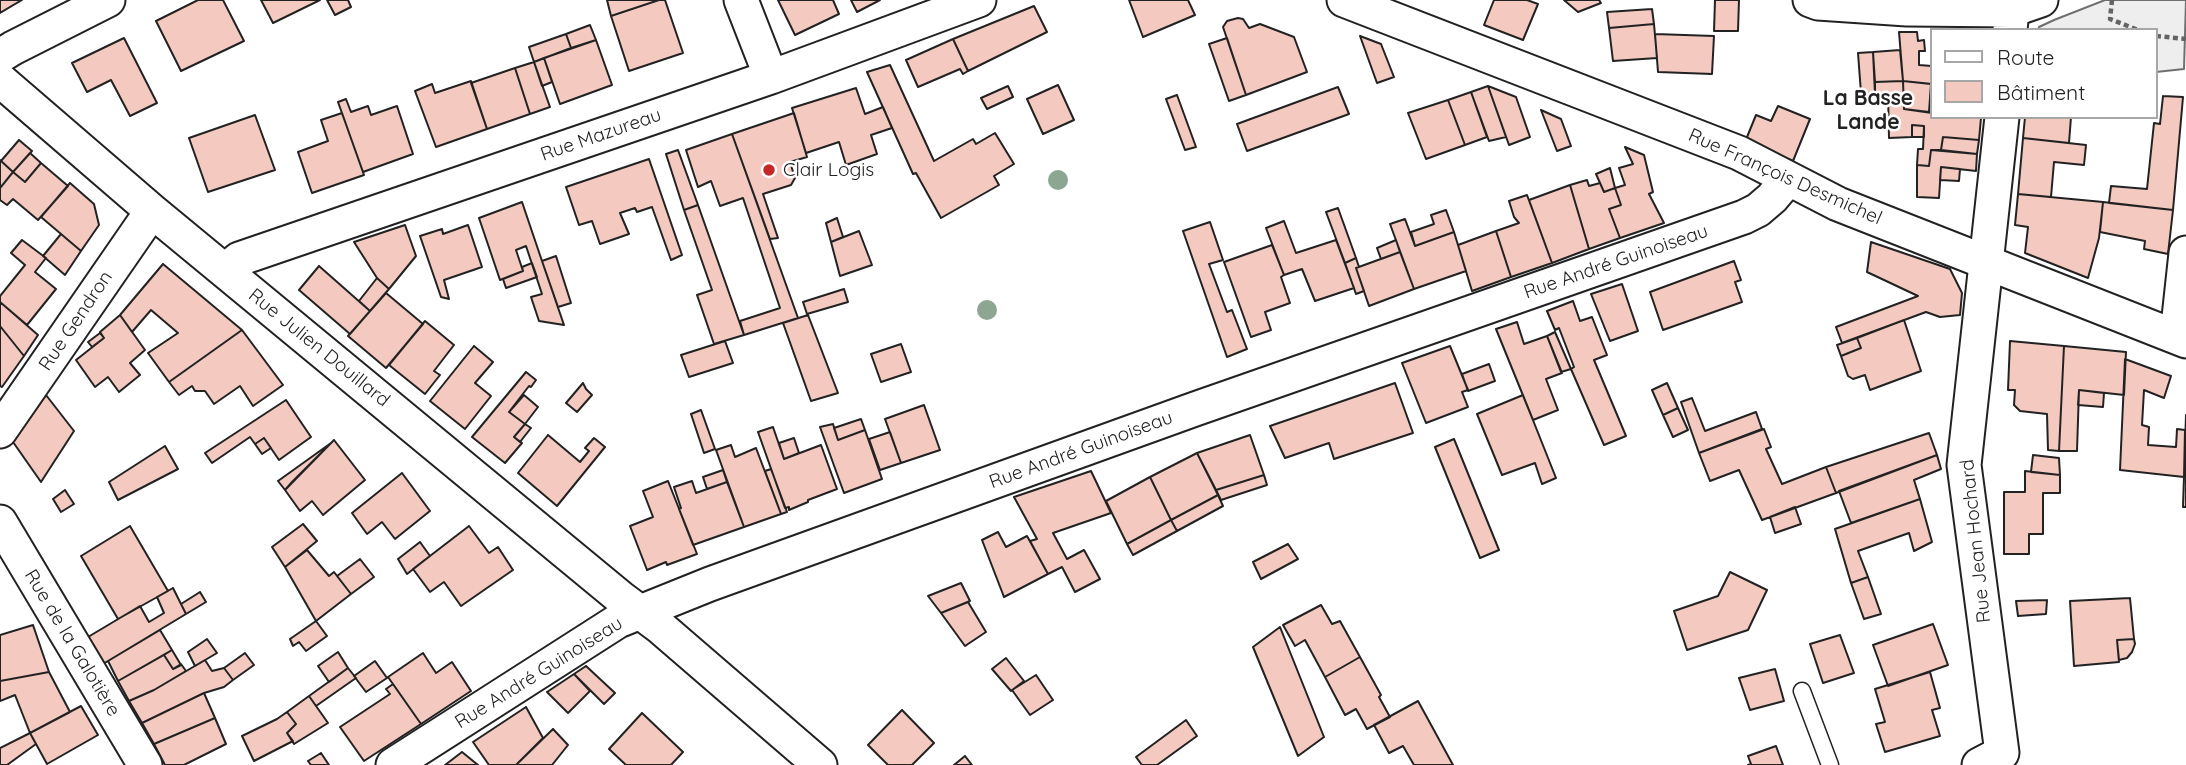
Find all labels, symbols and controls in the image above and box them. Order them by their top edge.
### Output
legend [1930,28,2158,119]
text: Route [1997,44,2054,70]
text: Bâtiment [1997,79,2085,105]
district label: La Basse Lande [1823,86,1913,136]
street label: Rue Mazureau [538,104,664,166]
street label: Rue François Desmichel [1685,124,1885,230]
place label: Clair Logis [783,159,874,181]
marker: Clair Logis [761,162,777,178]
street label: Rue André Guinoiseau [1521,220,1711,304]
street label: Rue Gendron [34,267,118,375]
street label: Rue Julien Douillard [244,284,394,412]
street label: Rue André Guinoiseau [986,406,1176,494]
street label: Rue Jean Hochard [1956,458,1996,624]
street label: Rue de la Galotière [19,565,125,721]
street label: Rue André Guinoiseau [451,612,627,734]

